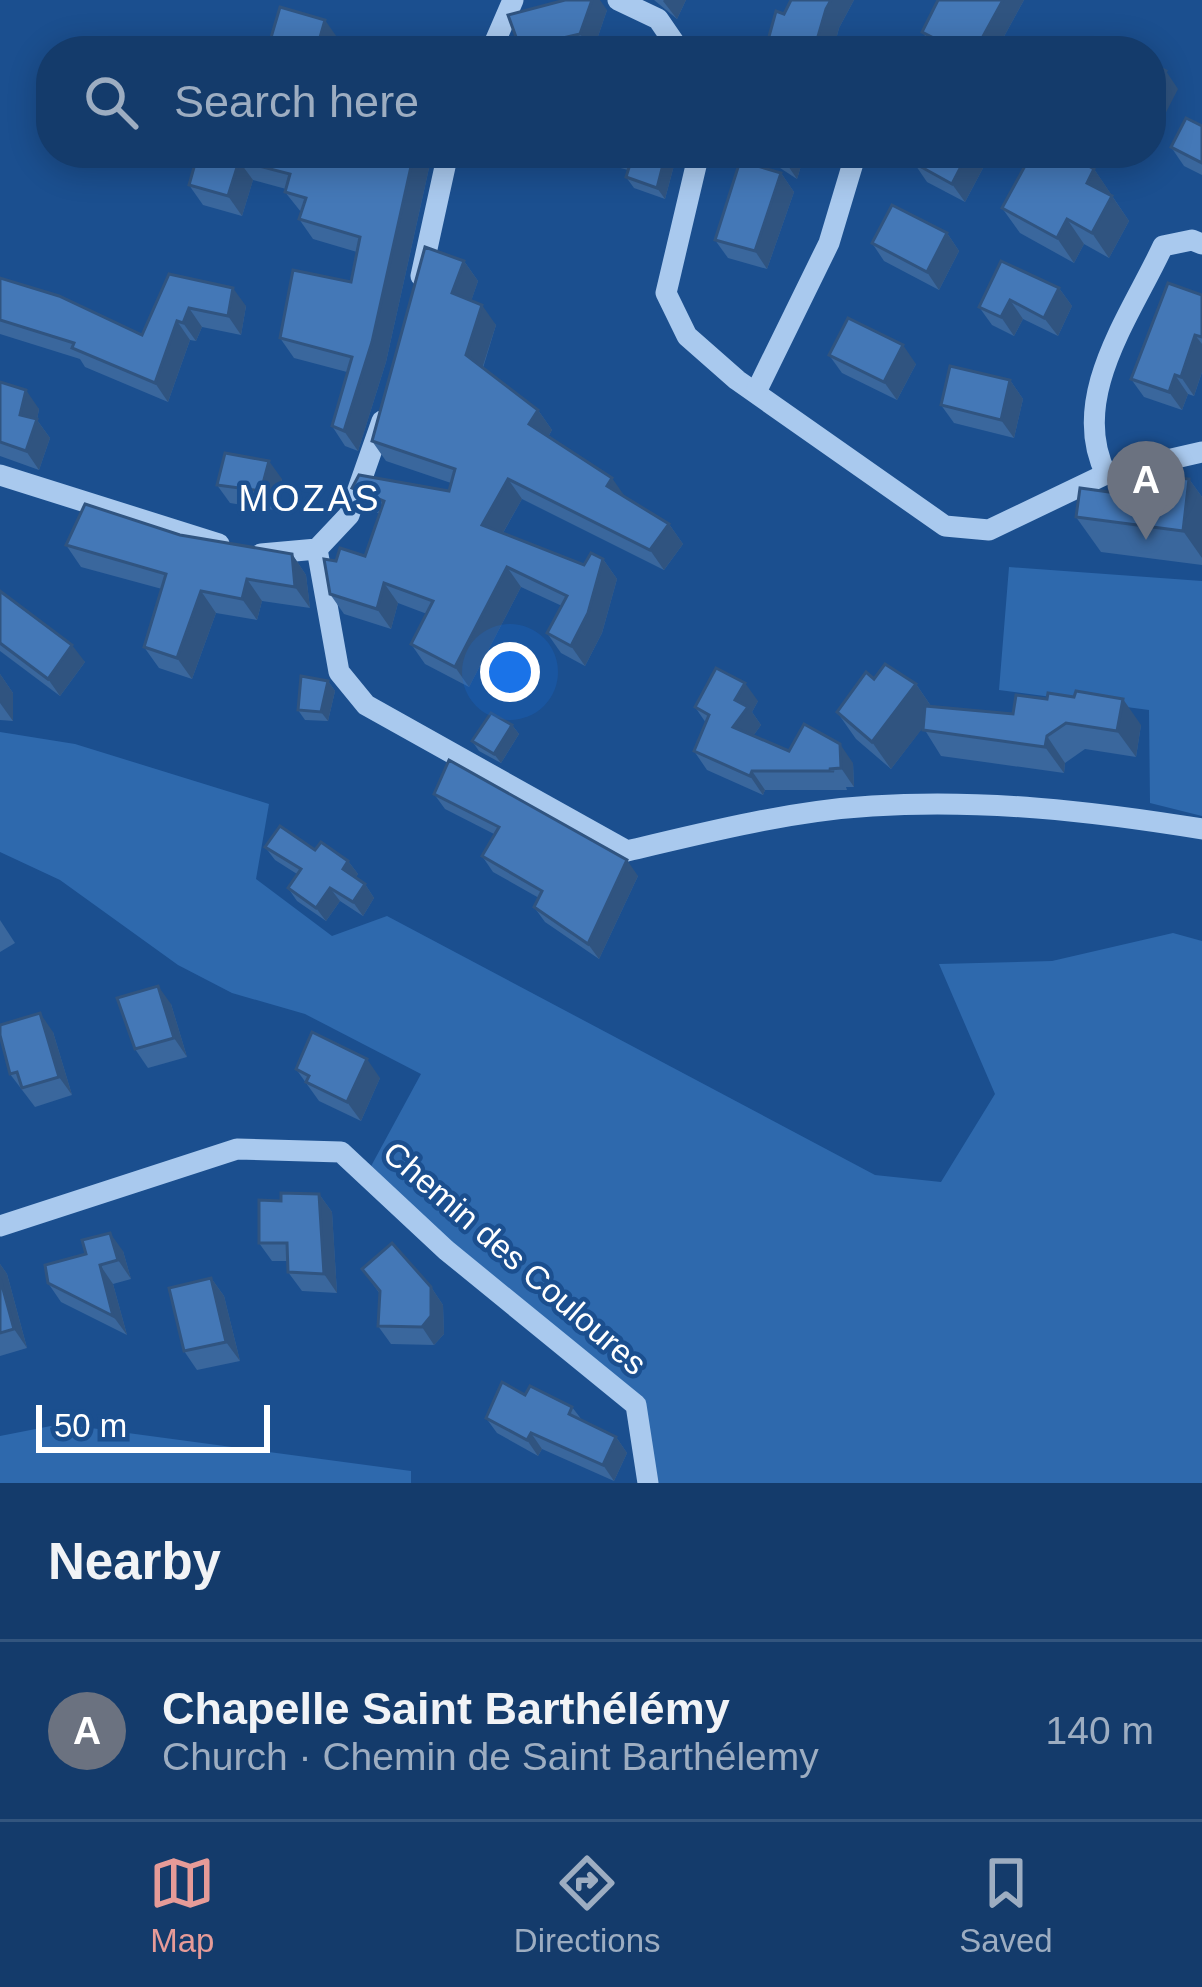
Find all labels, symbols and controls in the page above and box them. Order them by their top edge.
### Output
search box [36,36,1166,168]
icon: search [78,69,144,135]
text: Search here [174,76,419,127]
pin: A [1107,441,1185,540]
district label: MOZAS [238,478,382,519]
your location [480,642,540,702]
street label: Chemin des Couloures [376,1134,654,1382]
scale bar [36,1399,270,1452]
text: 50 m [54,1407,127,1444]
text: Nearby [48,1533,221,1590]
text: Chapelle Saint Barthélémy [162,1683,730,1734]
text: A [73,1709,101,1752]
text: 140 m [1046,1709,1154,1752]
text: Church · Chemin de Saint Barthélemy [162,1735,819,1778]
tab: Map [149,1850,215,1960]
tab: Directions [514,1850,661,1960]
tab: Saved [959,1850,1053,1960]

